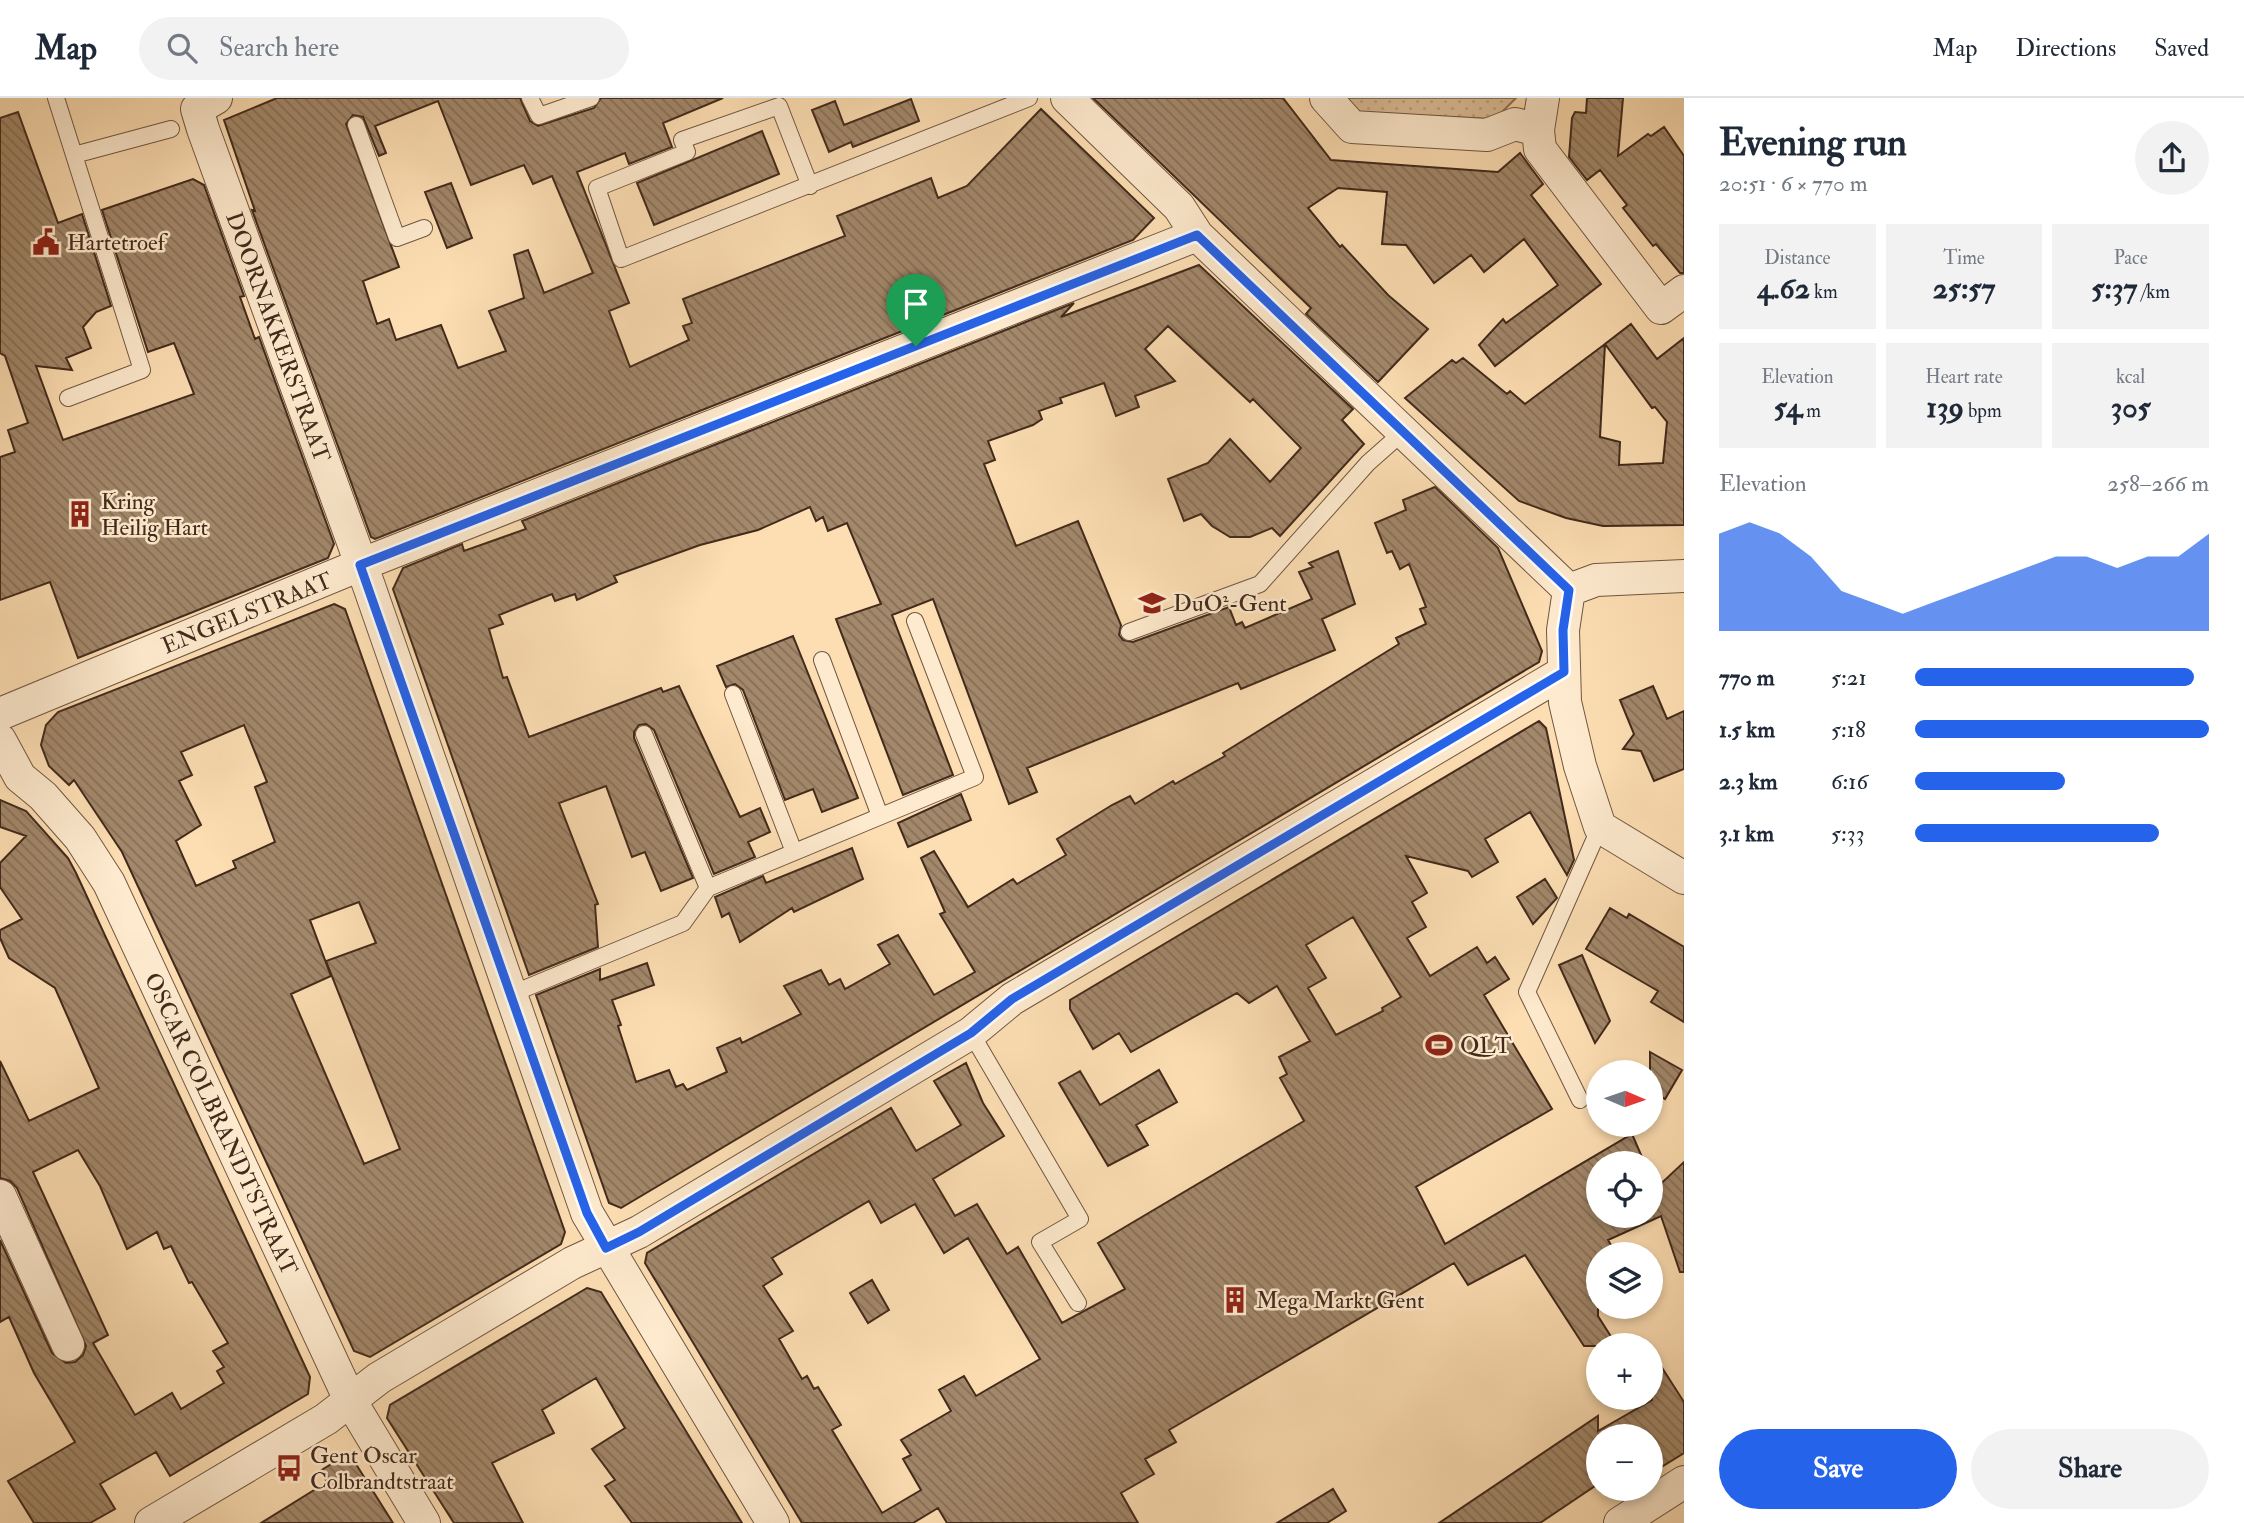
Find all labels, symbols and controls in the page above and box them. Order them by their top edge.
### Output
search box [139,17,629,80]
text: Map [35,28,97,69]
icon: search [163,29,201,67]
text: Search here [219,32,339,64]
text: Map [1932,33,1977,64]
text: Directions [2015,33,2116,64]
text: Saved [2154,33,2209,64]
text: Evening run [1719,119,1907,167]
button: share [2135,121,2209,195]
text: 20:51 · 6 × 770 m [1719,169,1868,198]
street label: DOORNAKKERSTRAAT [219,208,337,466]
public building icon: Hartetroef [31,227,61,257]
place label: Hartetroef [67,228,169,257]
text: Distance [1764,246,1831,270]
text: Time [1943,246,1985,270]
text: Pace [2114,246,2148,270]
text: 4.62 [1757,270,1810,307]
text: 25:57 [1933,270,1995,307]
text: 5:37 [2091,270,2137,307]
pin [886,274,946,346]
text: km [1810,280,1838,304]
text: /km [2137,280,2170,304]
icon: arrive [897,285,935,323]
text: Elevation [1761,365,1834,389]
text: Heart rate [1925,365,2003,389]
text: kcal [2116,365,2145,389]
text: 54 [1774,389,1802,426]
text: 139 [1926,389,1964,426]
text: 305 [2111,389,2151,426]
text: m [1802,399,1821,423]
text: bpm [1964,399,2002,423]
text: Elevation [1719,469,1807,498]
text: 258–266 m [2107,469,2209,498]
place label: Kring Heilig Hart [101,487,208,542]
building icon: Kring Heilig Hart [65,499,95,529]
street label: ENGELSTRAAT [158,566,336,660]
school or university icon: DuO²-Gent [1137,588,1167,618]
place label: DuO²-Gent [1173,589,1287,618]
text: 770 m [1719,663,1775,692]
text: 5:21 [1831,663,1867,692]
text: 1.5 km [1719,715,1775,744]
text: 5:18 [1831,715,1866,744]
text: 2.3 km [1719,767,1778,796]
text: 6:16 [1831,767,1868,796]
text: 3.1 km [1719,819,1774,848]
text: 5:33 [1831,819,1864,848]
street label: OSCAR COLBRANDTSTRAAT [138,968,304,1280]
sports icon: QLT [1424,1030,1454,1060]
place label: QLT [1460,1031,1512,1060]
north arrow [1586,1060,1662,1138]
map controls [1586,1060,1663,1501]
button: locate [1586,1151,1663,1228]
button: layers [1586,1242,1663,1319]
building icon: Mega Markt Gent [1220,1285,1250,1315]
place label: Mega Markt Gent [1256,1286,1424,1315]
button: + [1586,1333,1663,1410]
button: − [1586,1424,1663,1501]
button: Save [1719,1429,1957,1509]
button: Share [1971,1429,2209,1509]
place label: Gent Oscar Colbrandtstraat [310,1441,454,1496]
bus stop icon: Gent Oscar Colbrandtstraat [274,1453,304,1483]

